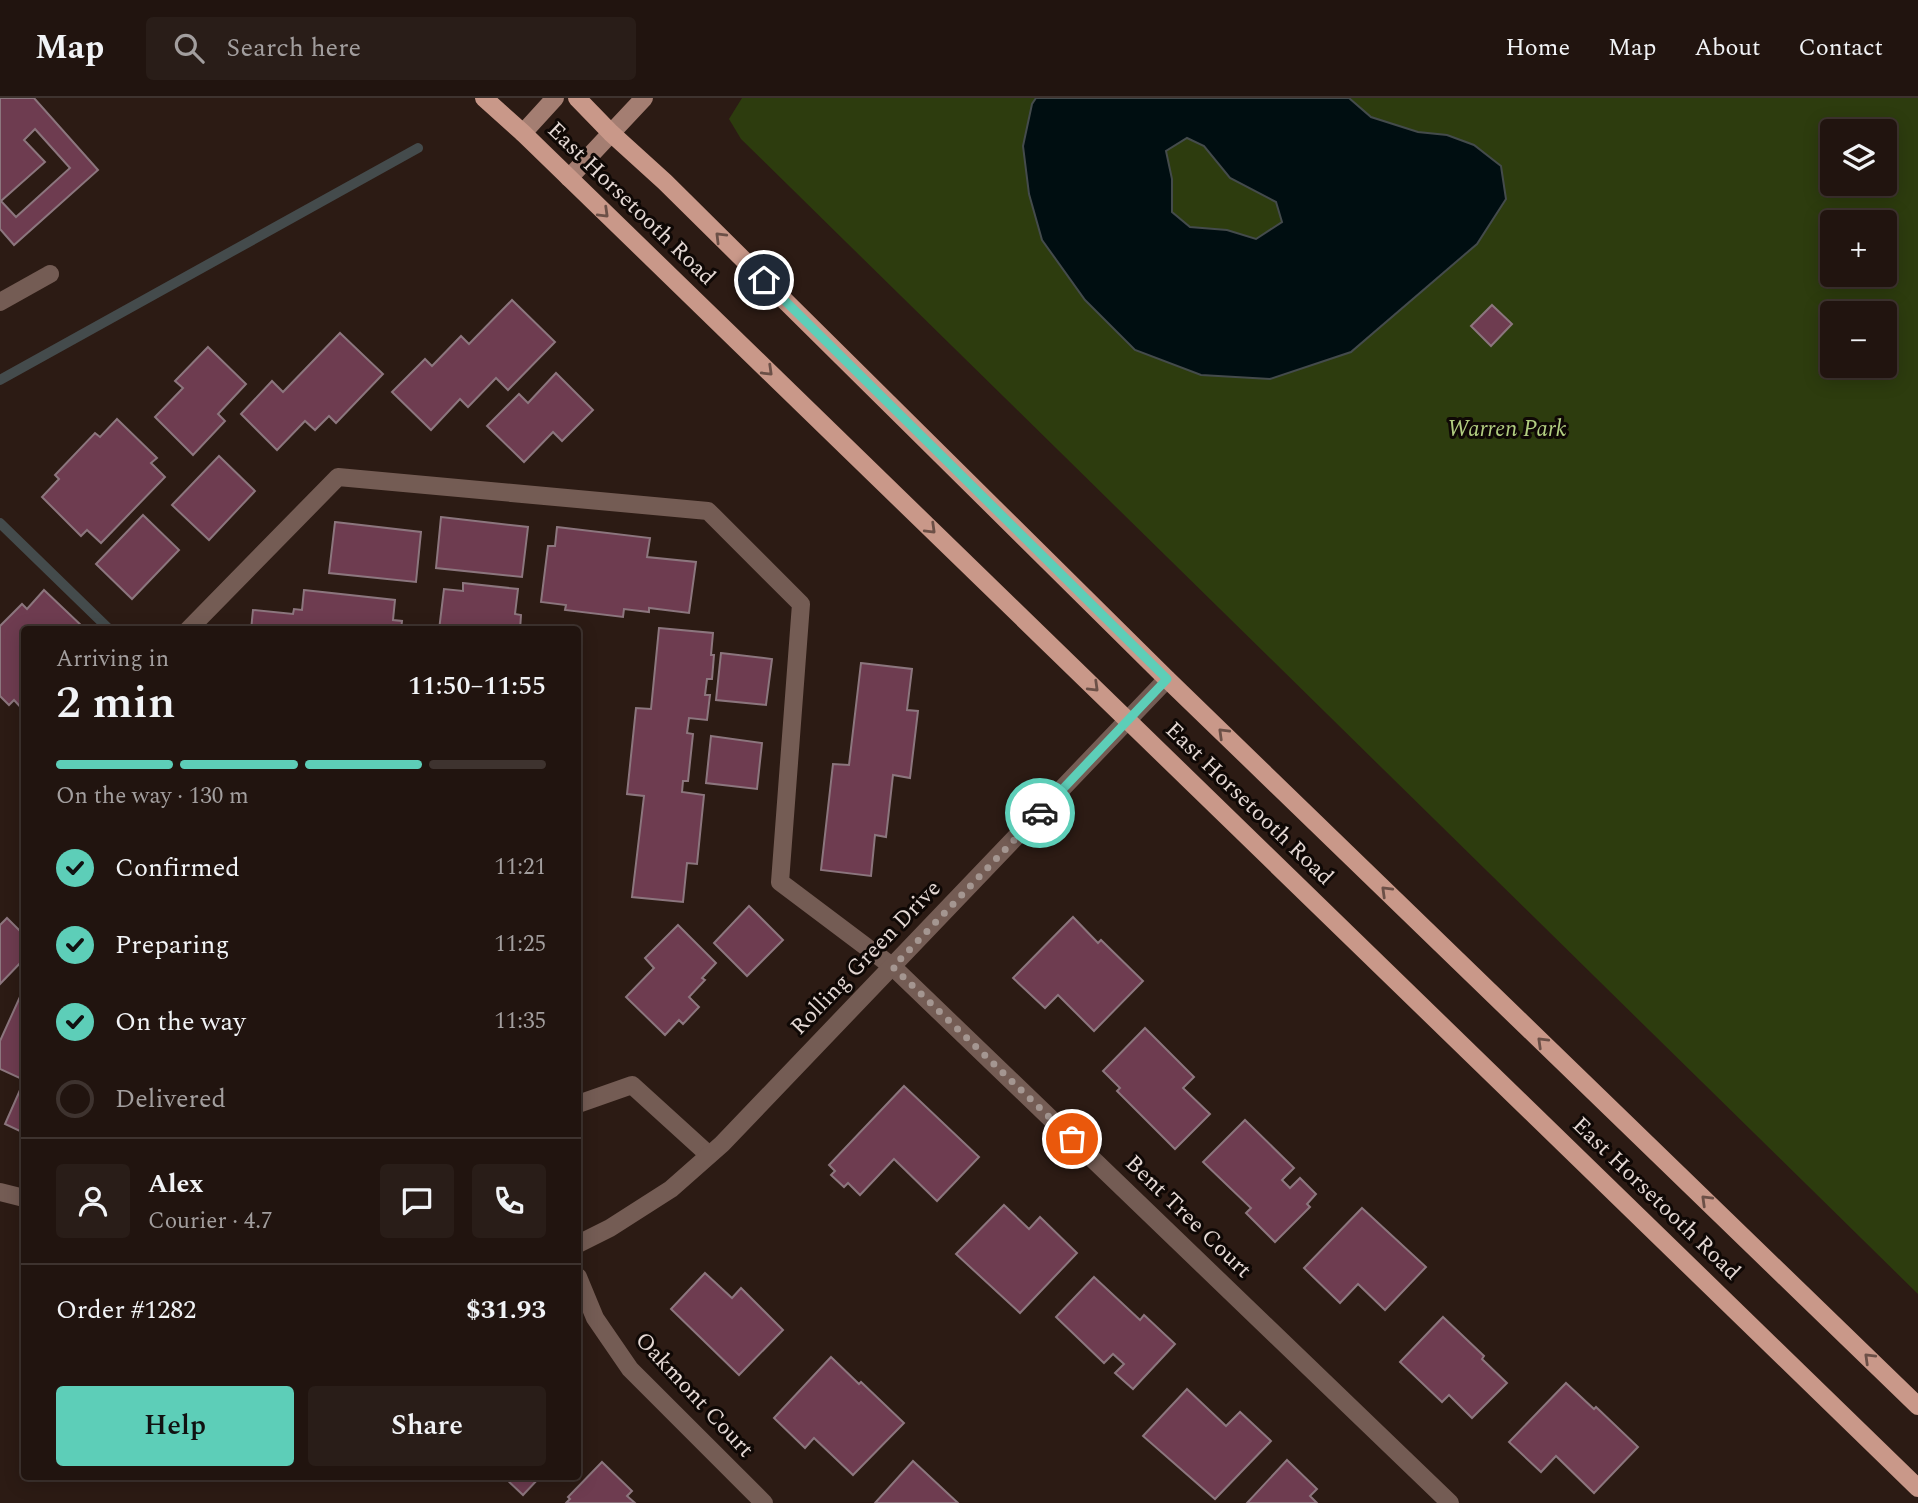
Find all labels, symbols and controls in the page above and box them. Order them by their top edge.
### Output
search box [146,17,636,80]
text: Map [35,23,104,73]
text: Search here [226,28,361,68]
icon: search [170,29,208,67]
text: Home [1505,30,1570,66]
text: Map [1608,30,1656,66]
text: About [1694,30,1760,66]
text: Contact [1798,30,1883,66]
street label: East Horsetooth Road [539,114,724,294]
map controls [1820,119,1897,378]
button: layers [1820,119,1897,196]
one-way arrow [596,204,609,217]
button: + [1820,210,1897,287]
one-way arrow [715,232,728,245]
pin [734,250,794,310]
icon: home [745,261,783,299]
button: − [1820,301,1897,378]
one-way arrow [759,362,772,375]
park label: Warren Park [1447,412,1567,447]
one-way arrow [923,521,936,534]
text: Arriving in [56,642,169,677]
text: 11:50–11:55 [408,666,546,706]
text: 2 min [56,668,175,738]
one-way arrow [1086,679,1099,692]
street label: East Horsetooth Road [1157,714,1342,894]
one-way arrow [1218,728,1231,741]
courier [1005,778,1075,848]
text: On the way · 130 m [56,779,249,814]
icon: car [1021,794,1059,832]
text: Confirmed [115,848,240,888]
icon: check [56,849,94,887]
text: 11:21 [494,850,546,885]
street label: Rolling Green Drive [782,872,950,1044]
one-way arrow [1382,887,1395,900]
text: Preparing [115,925,229,965]
icon: check [56,926,94,964]
text: 11:25 [494,927,546,962]
text: On the way [115,1002,246,1042]
icon: check [56,1003,94,1041]
text: 11:35 [494,1004,546,1039]
one-way arrow [1537,1037,1550,1050]
text: Delivered [115,1079,226,1119]
pin [1042,1109,1102,1169]
street label: East Horsetooth Road [1564,1109,1749,1289]
icon: bag [1053,1120,1091,1158]
street label: Bent Tree Court [1116,1147,1260,1287]
button: person [56,1164,130,1238]
text: Alex [148,1164,203,1204]
button: chat [380,1164,454,1238]
button: phone [472,1164,546,1238]
one-way arrow [1701,1196,1714,1209]
text: Courier · 4.7 [148,1204,273,1239]
text: Order #1282 [56,1290,196,1330]
text: $31.93 [466,1290,546,1330]
street label: Oakmont Court [626,1324,762,1466]
one-way arrow [1864,1354,1877,1367]
button: Help [56,1386,294,1466]
button: Share [308,1386,546,1466]

